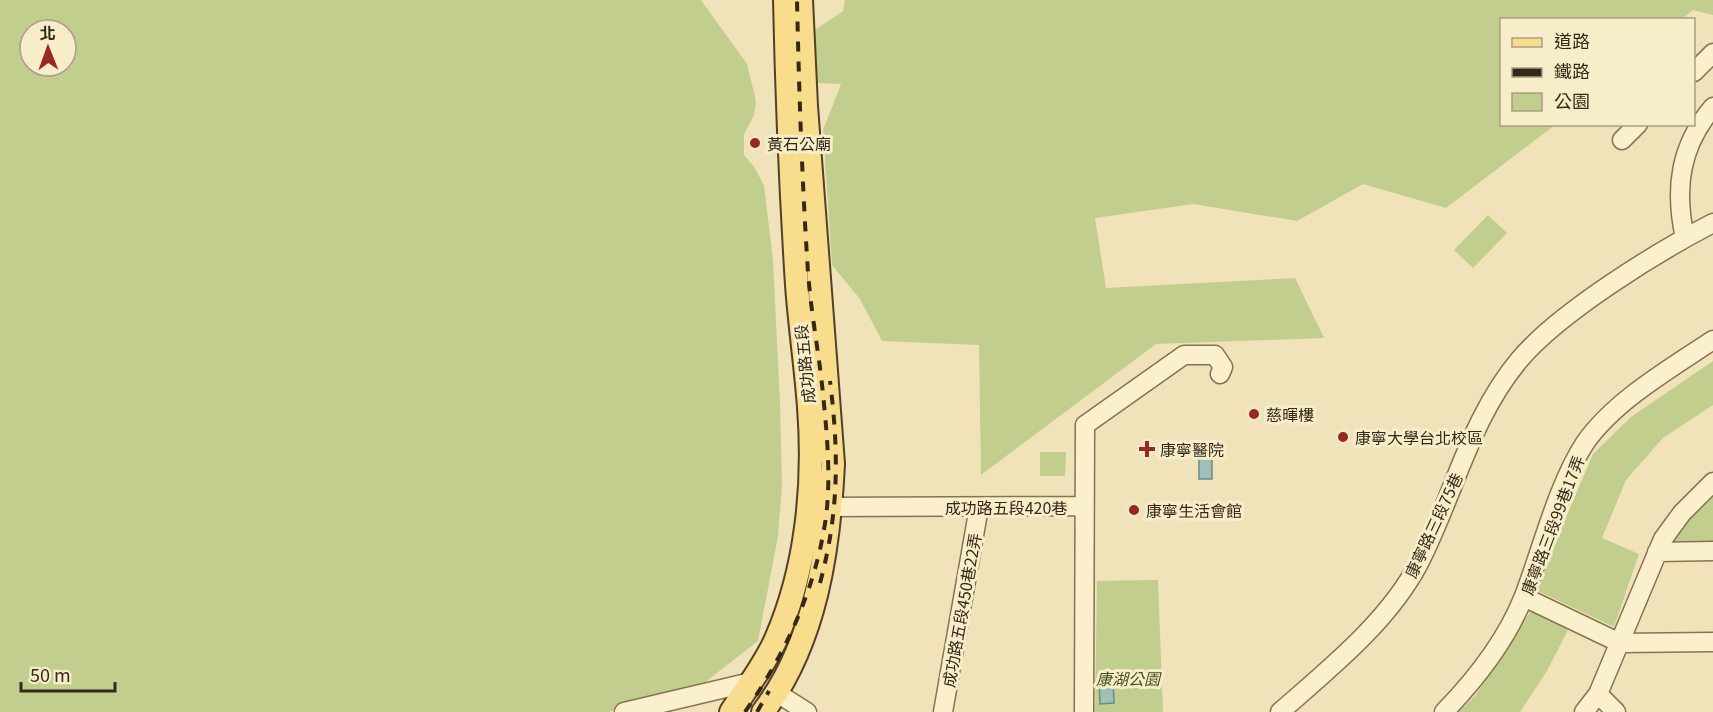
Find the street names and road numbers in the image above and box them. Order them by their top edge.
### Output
street label: 成功路五段 [788,323,820,405]
street label: 康寧路三段99巷17弄 [1514,452,1590,598]
street label: 康寧路三段75巷 [1398,468,1468,582]
street label: 成功路五段420巷 [945,495,1067,519]
street label: 成功路五段450巷22弄 [936,531,986,689]

